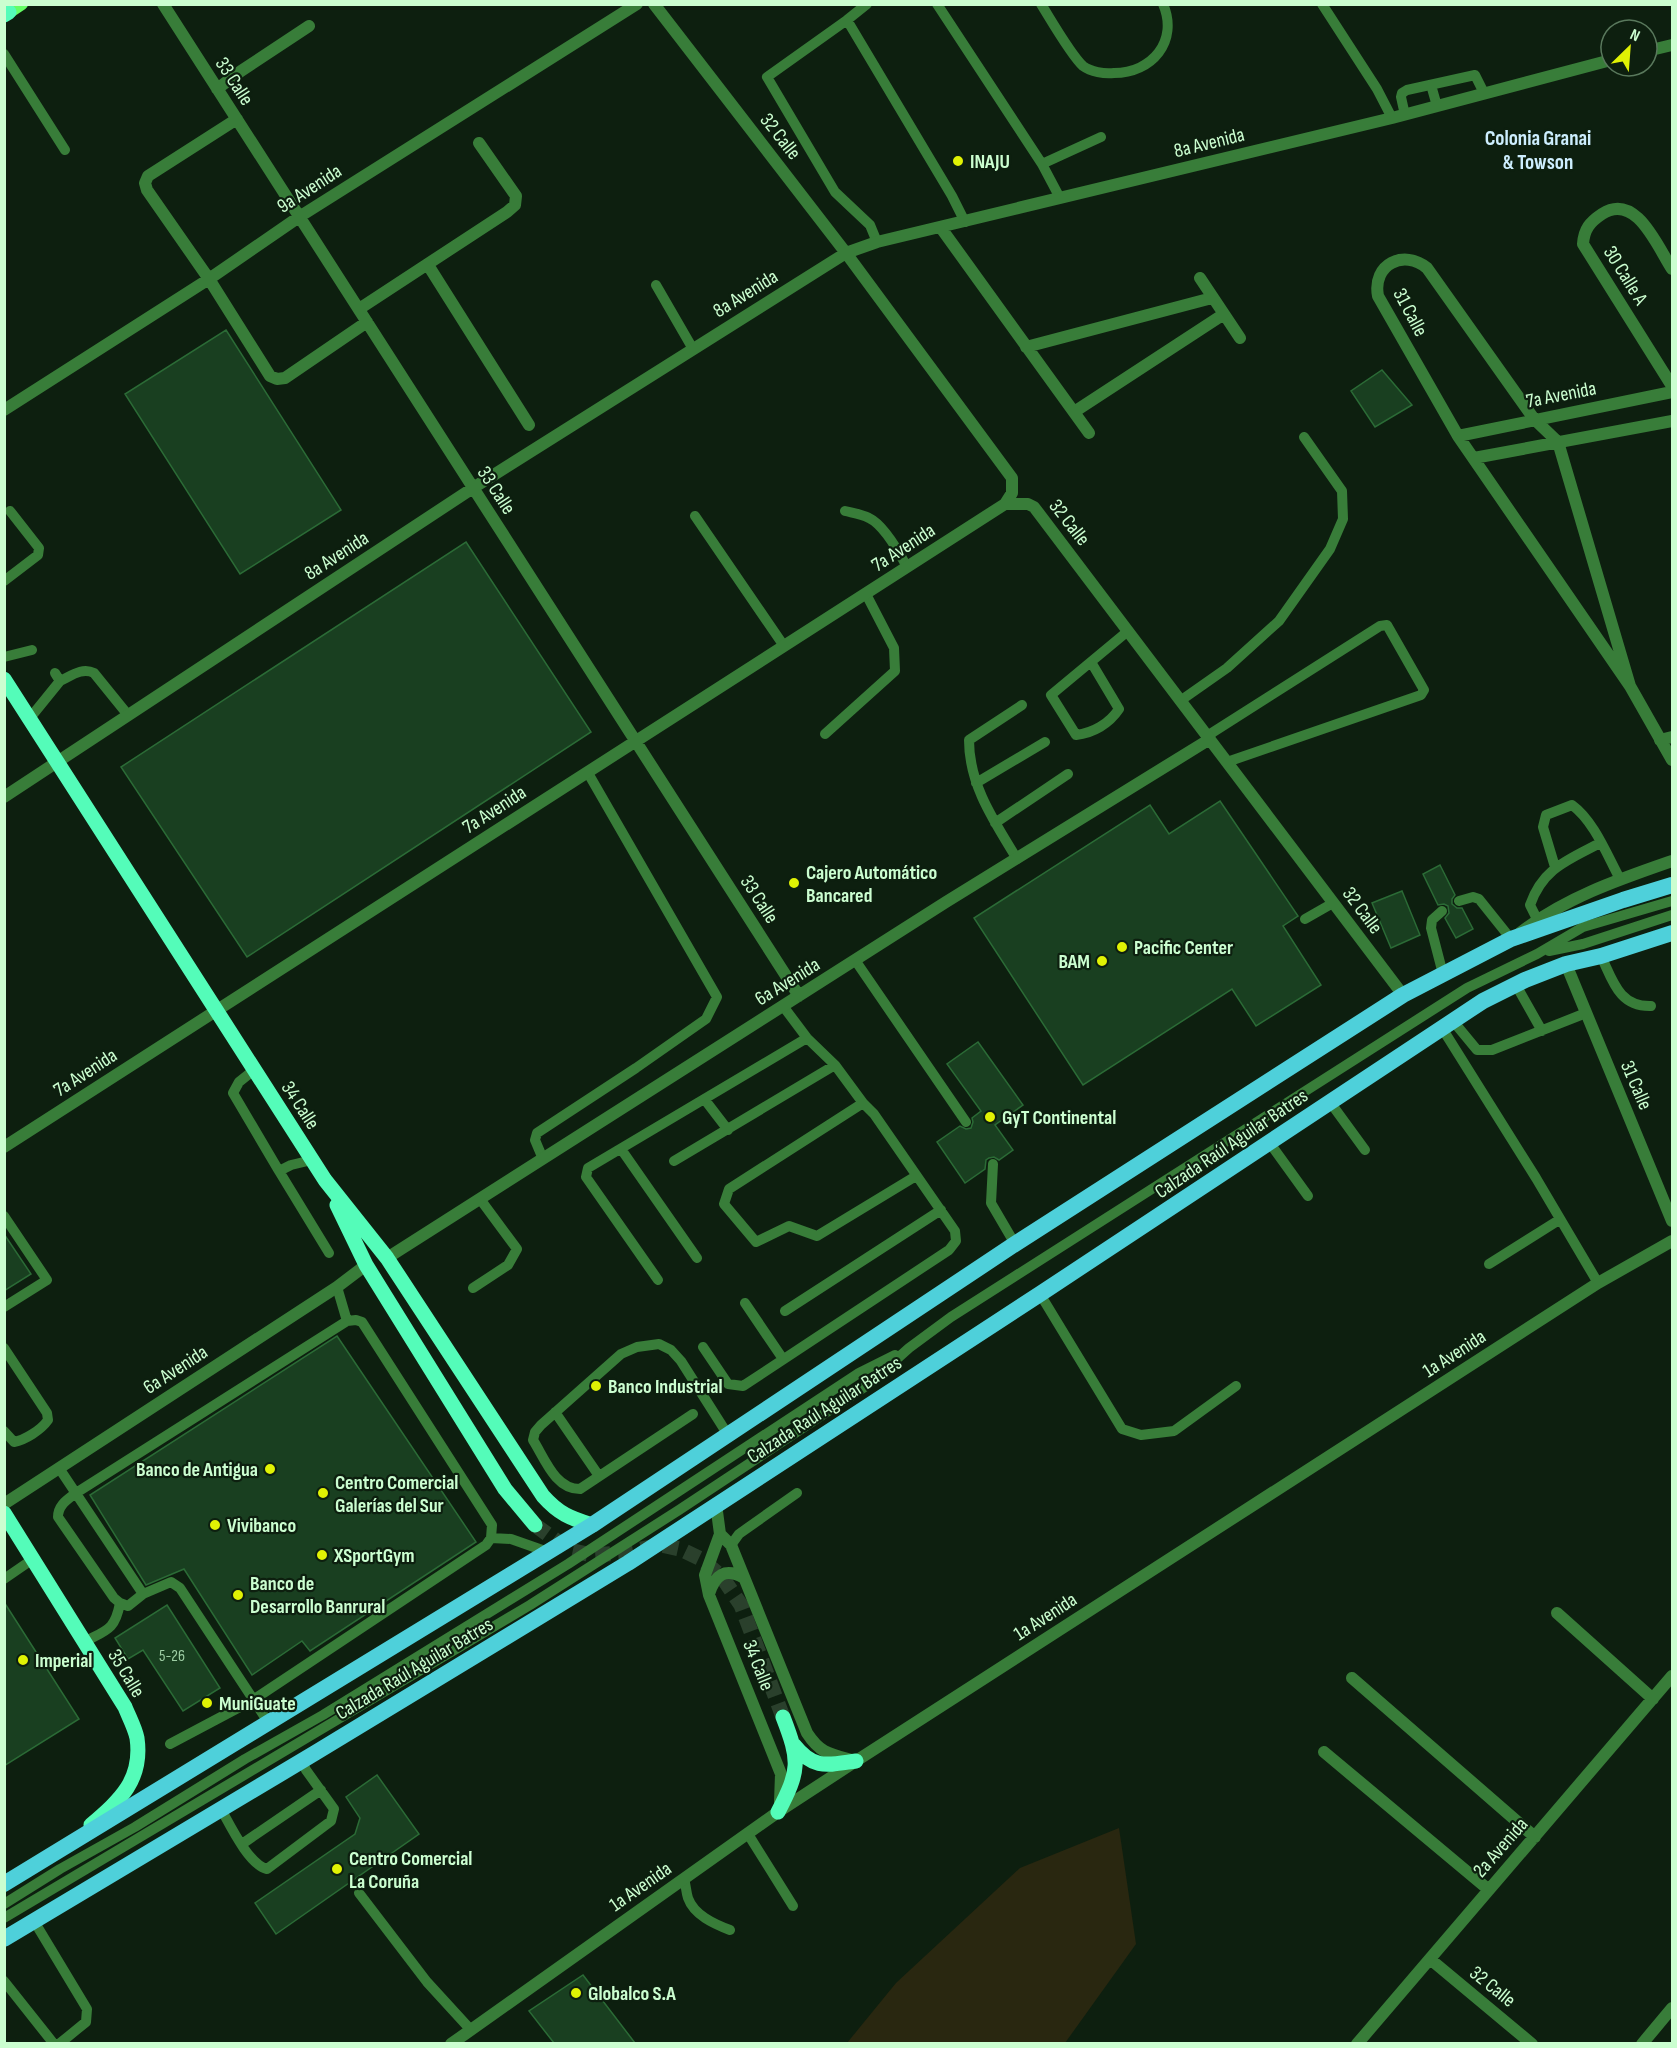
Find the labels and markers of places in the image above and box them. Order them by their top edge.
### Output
place label: INAJU [970,150,1010,174]
marker: INAJU [951,154,965,168]
place label: Cajero Automático Bancared [806,861,937,908]
marker: Cajero Automático Bancared [787,876,801,890]
place label: Pacific Center [1134,936,1233,960]
marker: Pacific Center [1115,940,1129,954]
place label: BAM [1058,950,1090,974]
marker: BAM [1095,954,1109,968]
place label: GyT Continental [1002,1106,1116,1130]
marker: GyT Continental [983,1110,997,1124]
place label: Banco Industrial [608,1375,722,1399]
marker: Banco Industrial [589,1379,603,1393]
place label: Banco de Antigua [136,1458,258,1482]
marker: Banco de Antigua [263,1462,277,1476]
place label: Centro Comercial Galerías del Sur [335,1471,458,1518]
marker: Centro Comercial Galerías del Sur [316,1486,330,1500]
place label: Vivibanco [227,1514,296,1538]
marker: Vivibanco [208,1518,222,1532]
place label: XSportGym [333,1544,415,1568]
marker: XSportGym [315,1548,329,1562]
place label: Banco de Desarrollo Banrural [250,1572,385,1619]
marker: Banco de Desarrollo Banrural [231,1588,245,1602]
place label: Imperial [35,1649,92,1673]
marker: Imperial [16,1653,30,1667]
place label: MuniGuate [219,1692,296,1716]
marker: MuniGuate [200,1696,214,1710]
place label: Centro Comercial La Coruña [349,1847,472,1894]
marker: Centro Comercial La Coruña [330,1862,344,1876]
place label: Globalco S.A [588,1982,676,2006]
marker: Globalco S.A [569,1986,583,2000]

